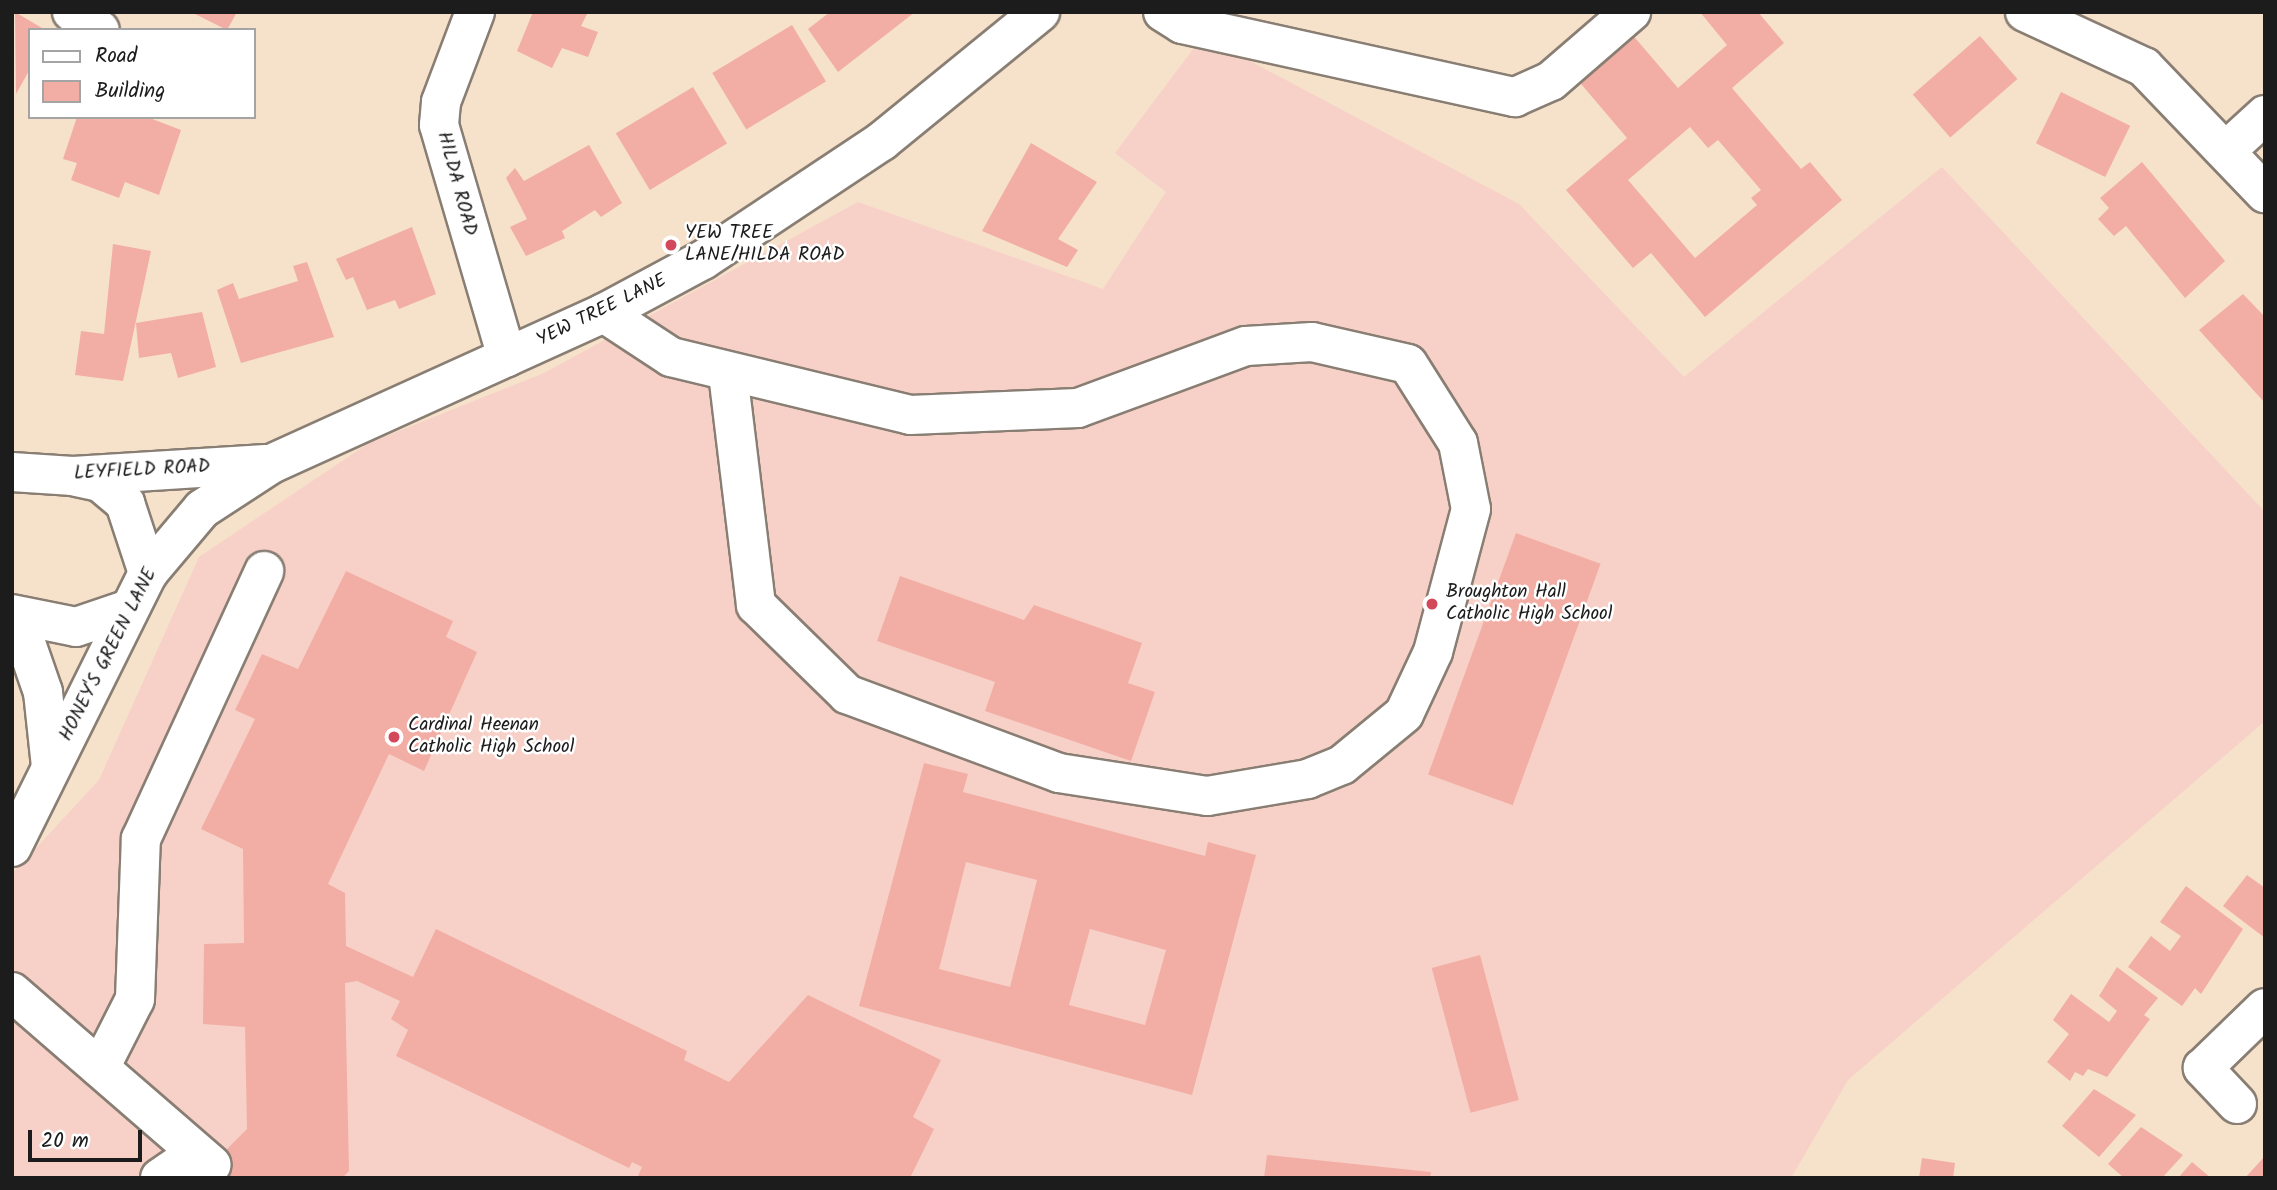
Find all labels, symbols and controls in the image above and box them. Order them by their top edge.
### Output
legend [28,28,256,119]
text: Road [95,40,137,73]
text: Building [95,75,165,108]
street label: HILDA ROAD [431,129,481,239]
place label: YEW TREE LANE/HILDA ROAD [685,223,845,267]
marker: YEW TREE LANE/HILDA ROAD [663,237,679,253]
street label: YEW TREE LANE [533,270,671,352]
street label: LEYFIELD ROAD [73,456,211,486]
street label: HONEY'S GREEN LANE [55,565,163,745]
place label: Broughton Hall Catholic High School [1446,582,1612,626]
marker: Broughton Hall Catholic High School [1424,596,1440,612]
place label: Cardinal Heenan Catholic High School [408,715,574,759]
marker: Cardinal Heenan Catholic High School [386,729,402,745]
scale bar [32,1116,145,1160]
text: 20 m [41,1125,89,1158]

